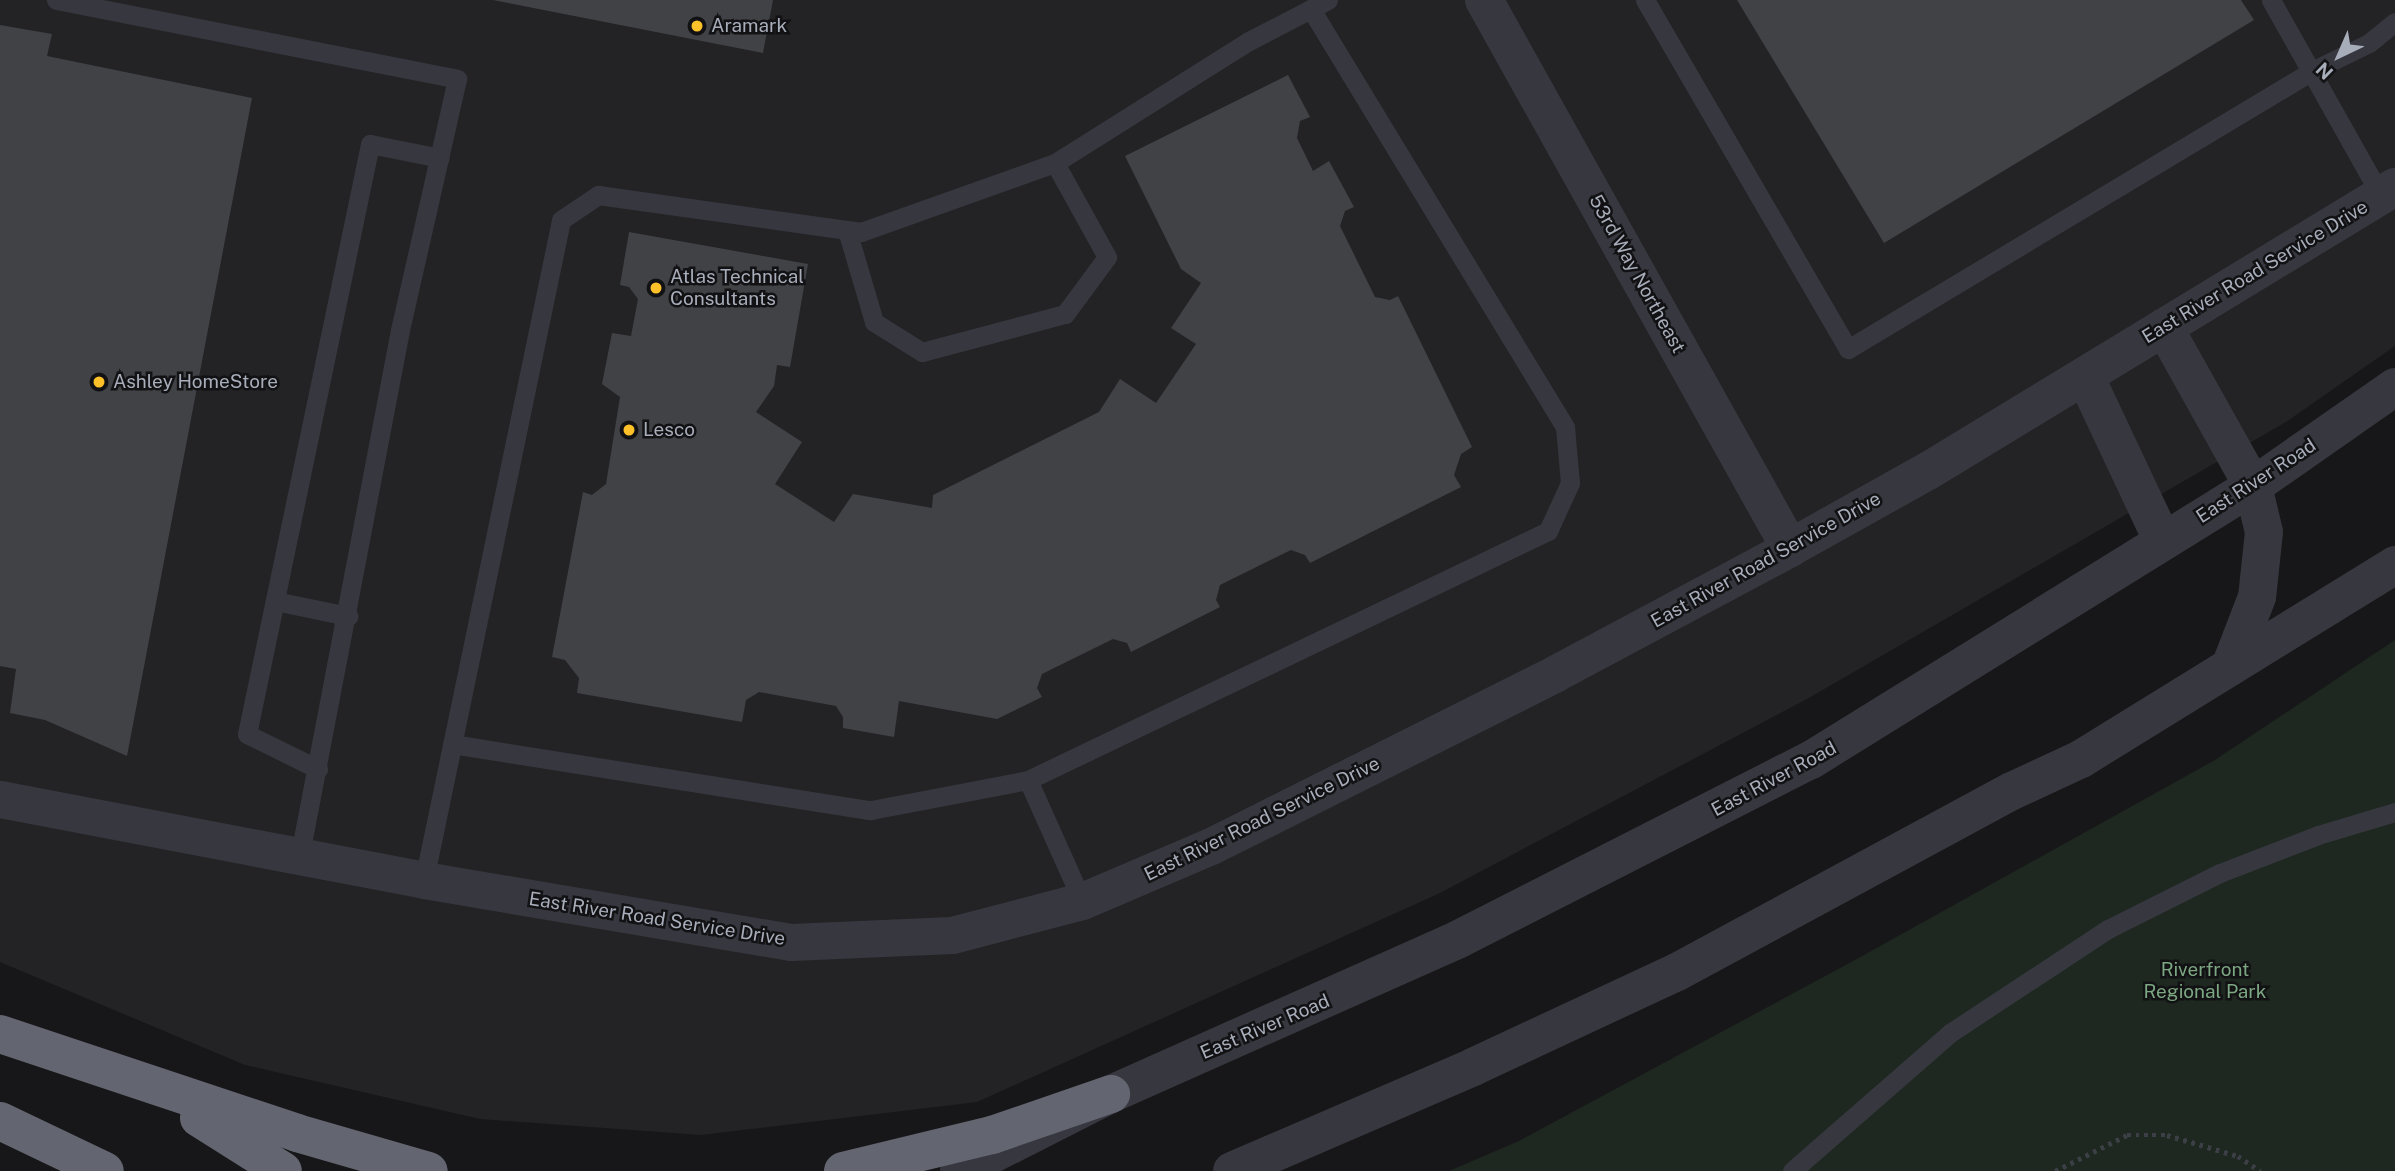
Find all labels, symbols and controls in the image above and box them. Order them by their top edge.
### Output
place label: Aramark [711,15,787,37]
marker: Aramark [689,18,705,34]
north arrow [2304,21,2374,91]
text: N [2311,58,2337,84]
street label: 53rd Way Northeast [1584,191,1690,357]
street label: East River Road Service Drive [2138,195,2372,349]
place label: Atlas Technical Consultants [670,266,804,310]
marker: Atlas Technical Consultants [648,280,664,296]
place label: Ashley HomeStore [113,371,278,393]
marker: Ashley HomeStore [91,374,107,390]
place label: Lesco [643,419,695,441]
marker: Lesco [621,422,637,438]
street label: East River Road [2192,434,2320,528]
street label: East River Road Service Drive [1647,487,1885,633]
street label: East River Road [1708,737,1840,821]
street label: East River Road Service Drive [1140,752,1384,886]
street label: East River Road Service Drive [527,887,787,951]
park label: Riverfront Regional Park [2144,959,2266,1003]
street label: East River Road [1197,990,1333,1064]

